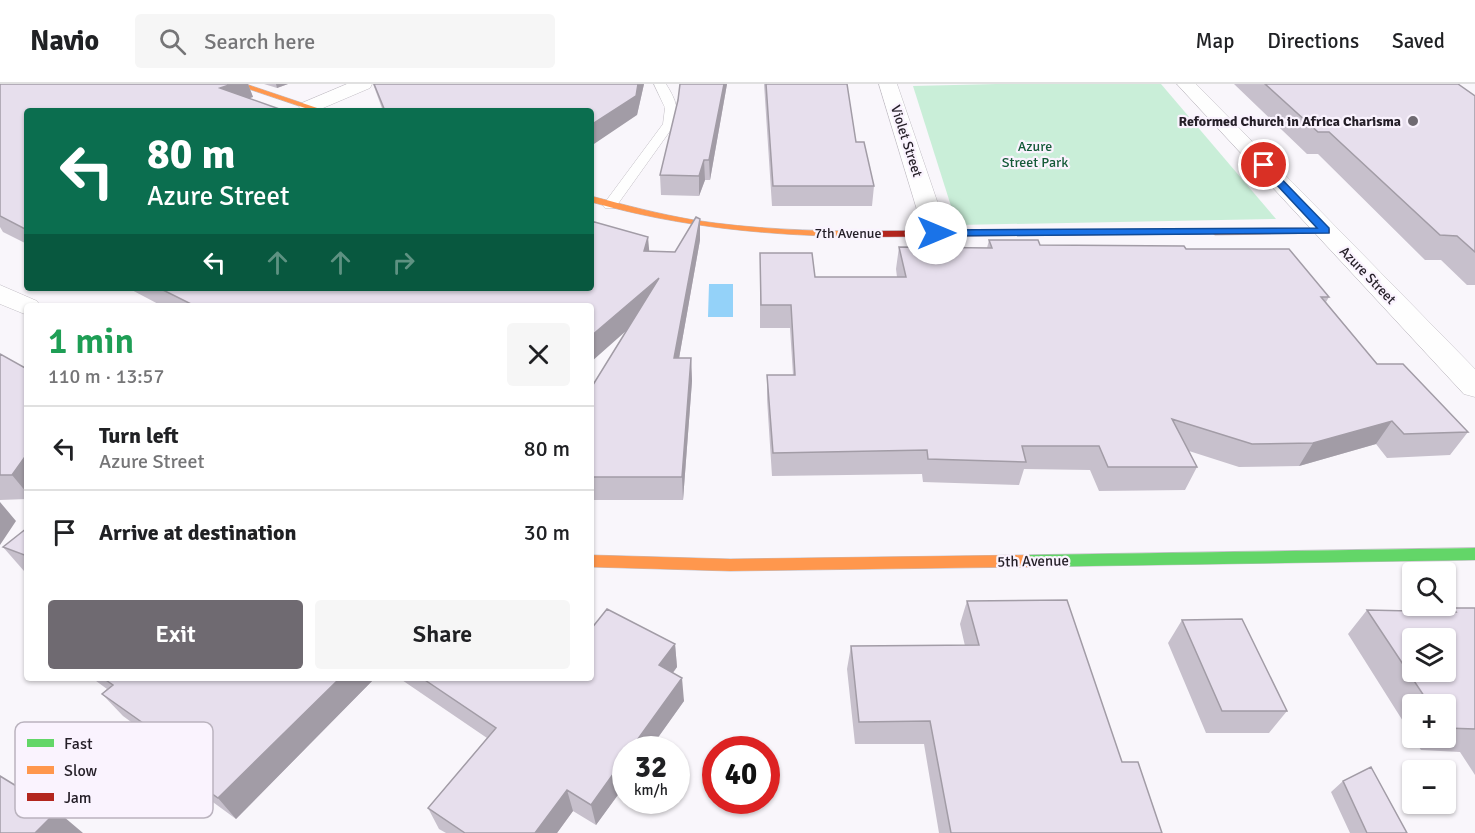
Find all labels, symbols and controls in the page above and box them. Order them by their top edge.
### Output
search box [135,14,555,68]
text: Navio [30,24,99,58]
icon: search [156,25,189,58]
text: Search here [204,28,315,55]
text: Map [1196,28,1234,54]
text: Directions [1267,28,1359,54]
text: Saved [1392,28,1445,54]
street label: Violet Street [887,103,926,179]
place label: Reformed Church in Africa Charisma [1179,113,1401,130]
marker: Reformed Church in Africa Charisma [1406,114,1420,128]
text: 80 m [147,129,236,180]
icon: left [48,132,126,210]
park label: Azure Street Park [1002,138,1068,171]
pin [1238,139,1289,190]
icon: arrive [1247,148,1280,181]
text: Azure Street [147,180,290,213]
position arrow [904,201,968,265]
street label: 7th Avenue [815,225,881,242]
street label: Azure Street [1336,243,1399,308]
icon: left [198,246,231,279]
icon: ahead [261,246,294,279]
icon: ahead [324,246,357,279]
icon: right [387,246,420,279]
text: 1 min [48,319,134,364]
button: close [507,323,570,386]
text: 110 m · 13:57 [48,364,164,389]
text: Turn left [99,422,179,449]
icon: left [48,432,81,465]
text: 80 m [524,435,570,462]
text: Azure Street [99,449,205,474]
icon: arrive [48,516,81,549]
text: Arrive at destination [99,519,296,546]
text: 30 m [524,519,570,546]
street label: 5th Avenue [997,551,1069,571]
map controls [1402,562,1456,814]
button: search [1402,562,1456,616]
button: Exit [48,600,303,669]
button: Share [315,600,570,669]
button: layers [1402,628,1456,682]
button: + [1402,694,1456,748]
legend [15,722,213,818]
text: Fast [64,734,93,754]
speed limit sign: 40 [702,736,780,814]
text: 32 [635,749,667,786]
button: − [1402,760,1456,814]
text: Slow [64,761,98,781]
text: km/h [634,781,668,799]
text: Jam [64,788,92,808]

